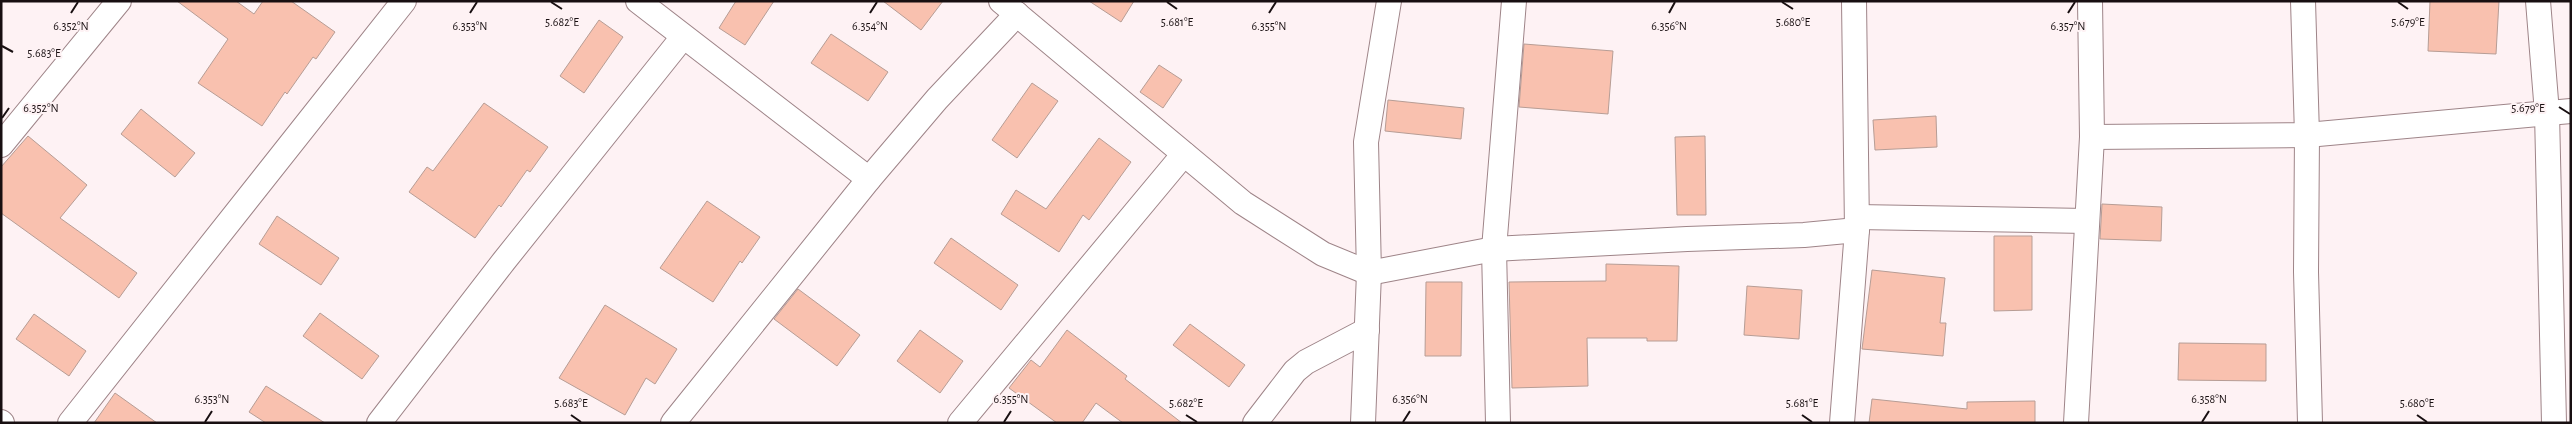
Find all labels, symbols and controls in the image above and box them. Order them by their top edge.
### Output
text: 5.682°E [545,16,579,28]
text: 5.681°E [1161,16,1193,28]
text: 5.680°E [1776,16,1811,28]
text: 5.679°E [2391,16,2425,28]
text: 6.352°N [53,20,89,32]
text: 6.353°N [452,20,488,32]
text: 6.354°N [852,20,888,32]
text: 6.355°N [1251,20,1287,32]
text: 6.356°N [1651,20,1687,32]
text: 6.357°N [2050,20,2086,32]
text: 5.683°E [27,47,61,59]
text: 6.352°N [23,102,59,114]
text: 5.679°E [2511,102,2545,114]
text: 6.353°N [194,393,230,405]
text: 6.355°N [993,393,1029,405]
text: 6.356°N [1392,393,1428,405]
text: 6.358°N [2191,393,2227,405]
text: 5.683°E [554,397,588,409]
text: 5.682°E [1169,397,1203,409]
text: 5.681°E [1786,397,1818,409]
text: 5.680°E [2400,397,2435,409]

